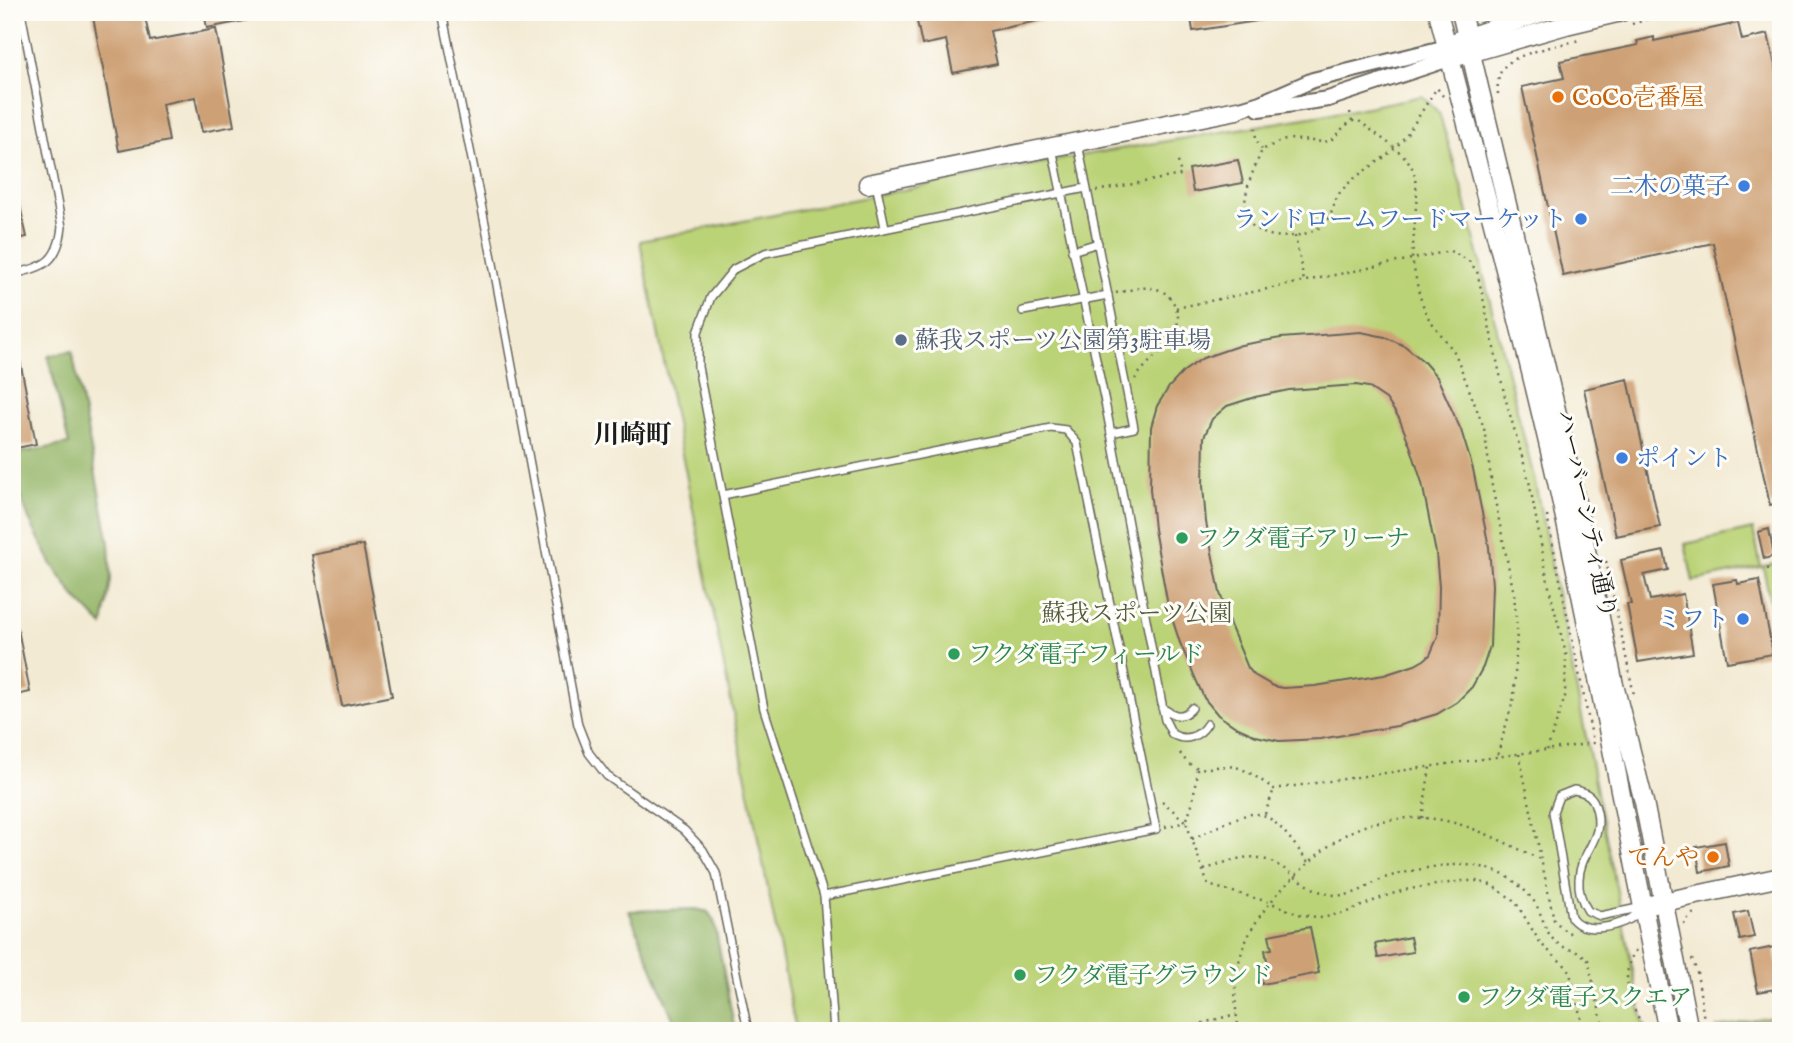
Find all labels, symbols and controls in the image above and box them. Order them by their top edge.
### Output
place label: CoCo壱番屋 [1572,83,1704,114]
marker: CoCo壱番屋 [1550,89,1566,105]
place label: 二木の菓子 [1610,172,1730,203]
marker: 二木の菓子 [1736,178,1752,194]
place label: ランドロームフードマーケット [1233,205,1567,236]
marker: ランドロームフードマーケット [1573,211,1589,227]
place label: 蘇我スポーツ公園第3駐車場 [915,326,1211,357]
marker: 蘇我スポーツ公園第3駐車場 [893,332,909,348]
street label: ハーバーシティ通り [1548,407,1623,621]
district label: 川崎町 [594,419,672,452]
place label: ポイント [1636,444,1732,475]
marker: ポイント [1614,450,1630,466]
place label: フクダ電子アリーナ [1196,524,1410,555]
marker: フクダ電子アリーナ [1174,530,1190,546]
park label: 蘇我スポーツ公園 [1041,599,1233,630]
place label: ミフト [1657,605,1729,636]
marker: ミフト [1735,611,1751,627]
place label: フクダ電子フィールド [968,640,1204,671]
marker: フクダ電子フィールド [946,646,962,662]
place label: てんや [1627,843,1699,874]
marker: てんや [1705,849,1721,865]
place label: フクダ電子グラウンド [1034,961,1273,992]
marker: フクダ電子グラウンド [1012,967,1028,983]
place label: フクダ電子スクエア [1478,983,1692,1014]
marker: フクダ電子スクエア [1456,989,1472,1005]

